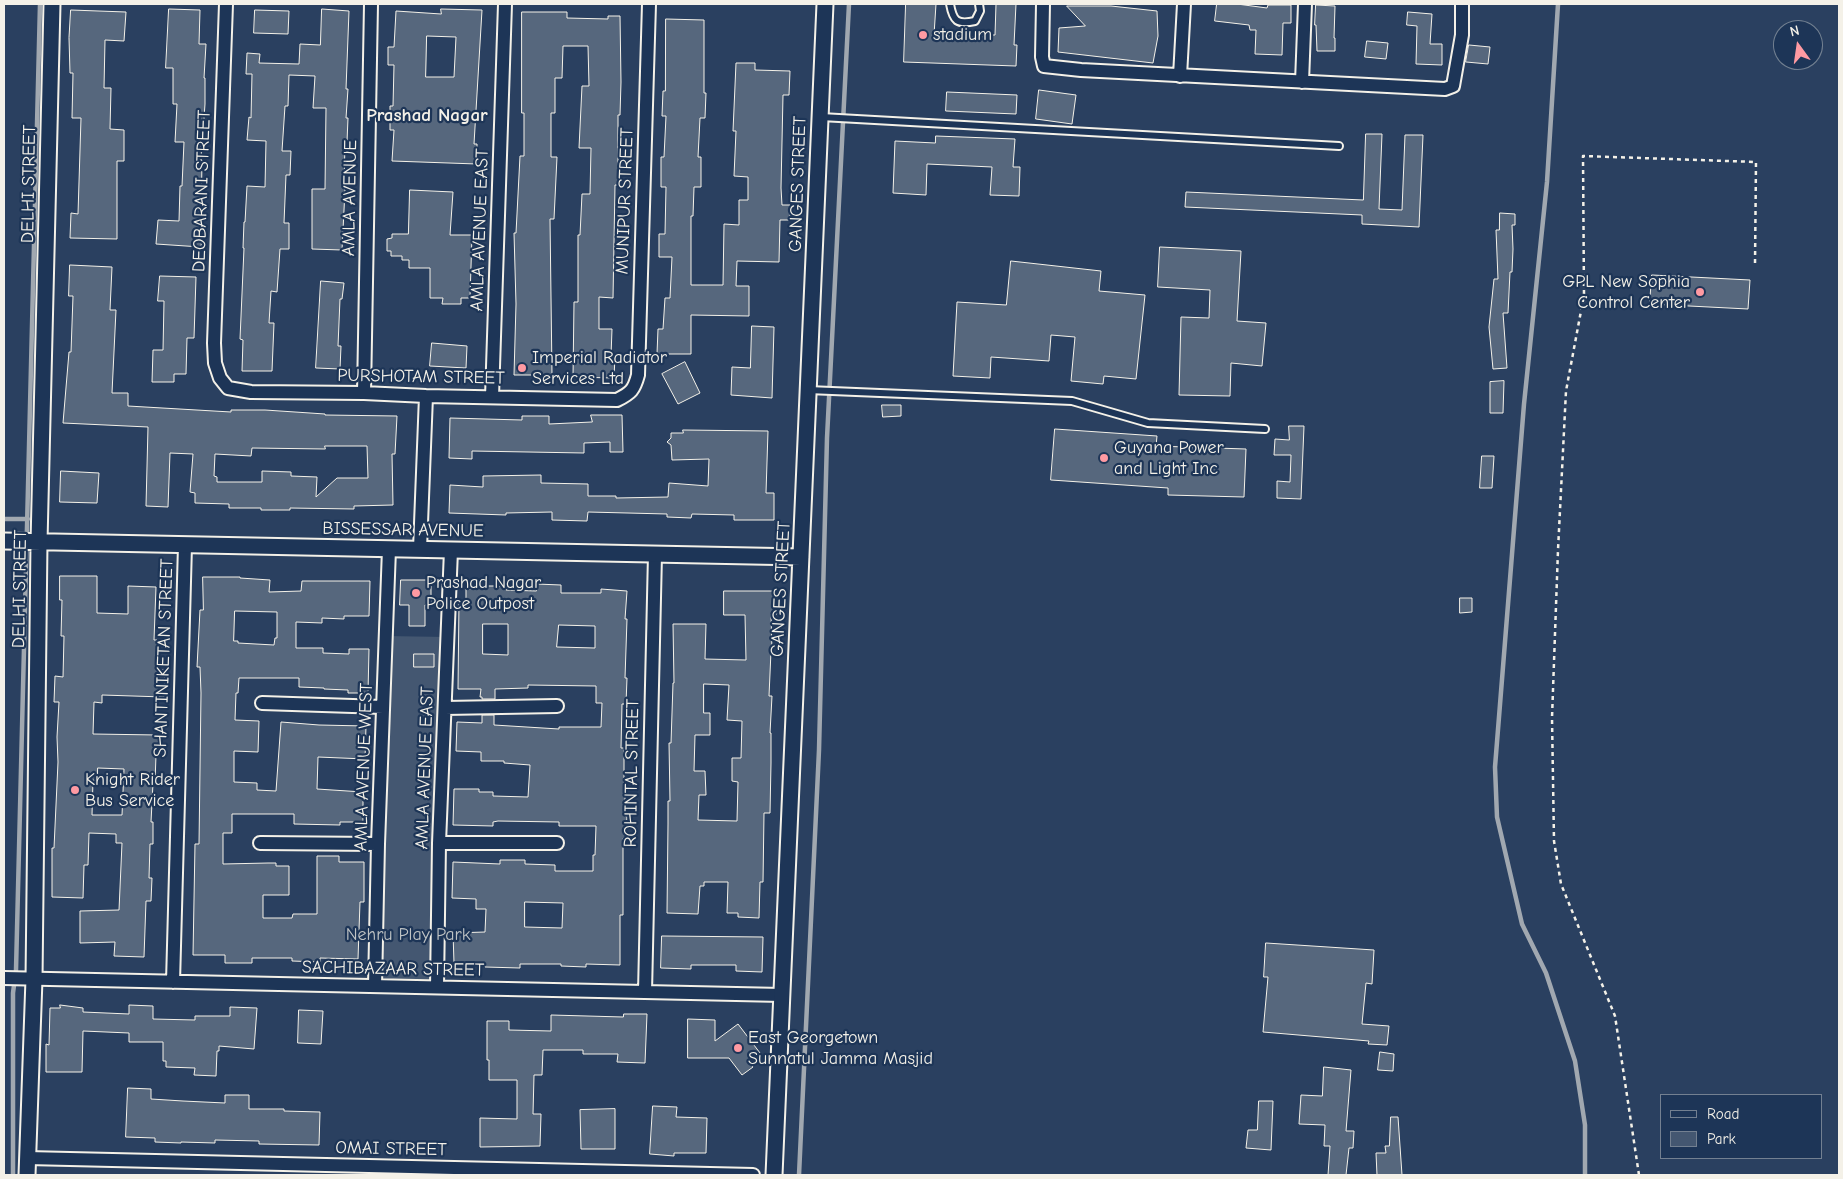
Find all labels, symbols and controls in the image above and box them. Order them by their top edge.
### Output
north arrow [1773,20,1823,70]
text: N [1788,22,1801,40]
place label: stadium [933,24,992,46]
marker: stadium [917,29,929,41]
district label: Prashad Nagar [366,105,488,127]
street label: DEOBARANI STREET [188,109,216,273]
street label: GANGES STREET [785,116,811,252]
street label: DELHI STREET [17,125,41,243]
street label: MUNIPUR STREET [612,127,638,275]
street label: AMLA AVENUE [338,140,362,256]
street label: AMLA AVENUE EAST [466,148,494,312]
place label: GPL New Sophia Control Center [1562,271,1690,314]
marker: GPL New Sophia Control Center [1694,286,1706,298]
place label: Imperial Radiator Services Ltd [532,347,667,389]
marker: Imperial Radiator Services Ltd [516,362,528,374]
street label: PURSHOTAM STREET [337,365,505,389]
place label: Guyana Power and Light Inc [1114,437,1224,479]
marker: Guyana Power and Light Inc [1098,452,1110,464]
street label: BISSESSAR AVENUE [322,518,484,542]
street label: GANGES STREET [767,521,795,657]
street label: DELHI STREET [8,530,32,648]
street label: SHANTINIKETAN STREET [150,558,178,758]
place label: Prashad Nagar Police Outpost [426,572,541,614]
marker: Prashad Nagar Police Outpost [410,587,422,599]
street label: AMLA AVENUE WEST [350,683,378,851]
street label: AMLA AVENUE EAST [411,686,439,850]
street label: ROHINTAL STREET [620,698,644,848]
place label: Knight Rider Bus Service [85,769,180,812]
marker: Knight Rider Bus Service [69,784,81,796]
park label: Nehru Play Park [346,924,470,946]
street label: SACHIBAZAAR STREET [302,957,484,981]
place label: East Georgetown Sunnatul Jamma Masjid [748,1027,933,1070]
marker: East Georgetown Sunnatul Jamma Masjid [732,1042,744,1054]
legend [1660,1094,1823,1159]
text: Road [1707,1105,1739,1123]
text: Park [1707,1130,1736,1148]
street label: OMAI STREET [335,1137,447,1161]

